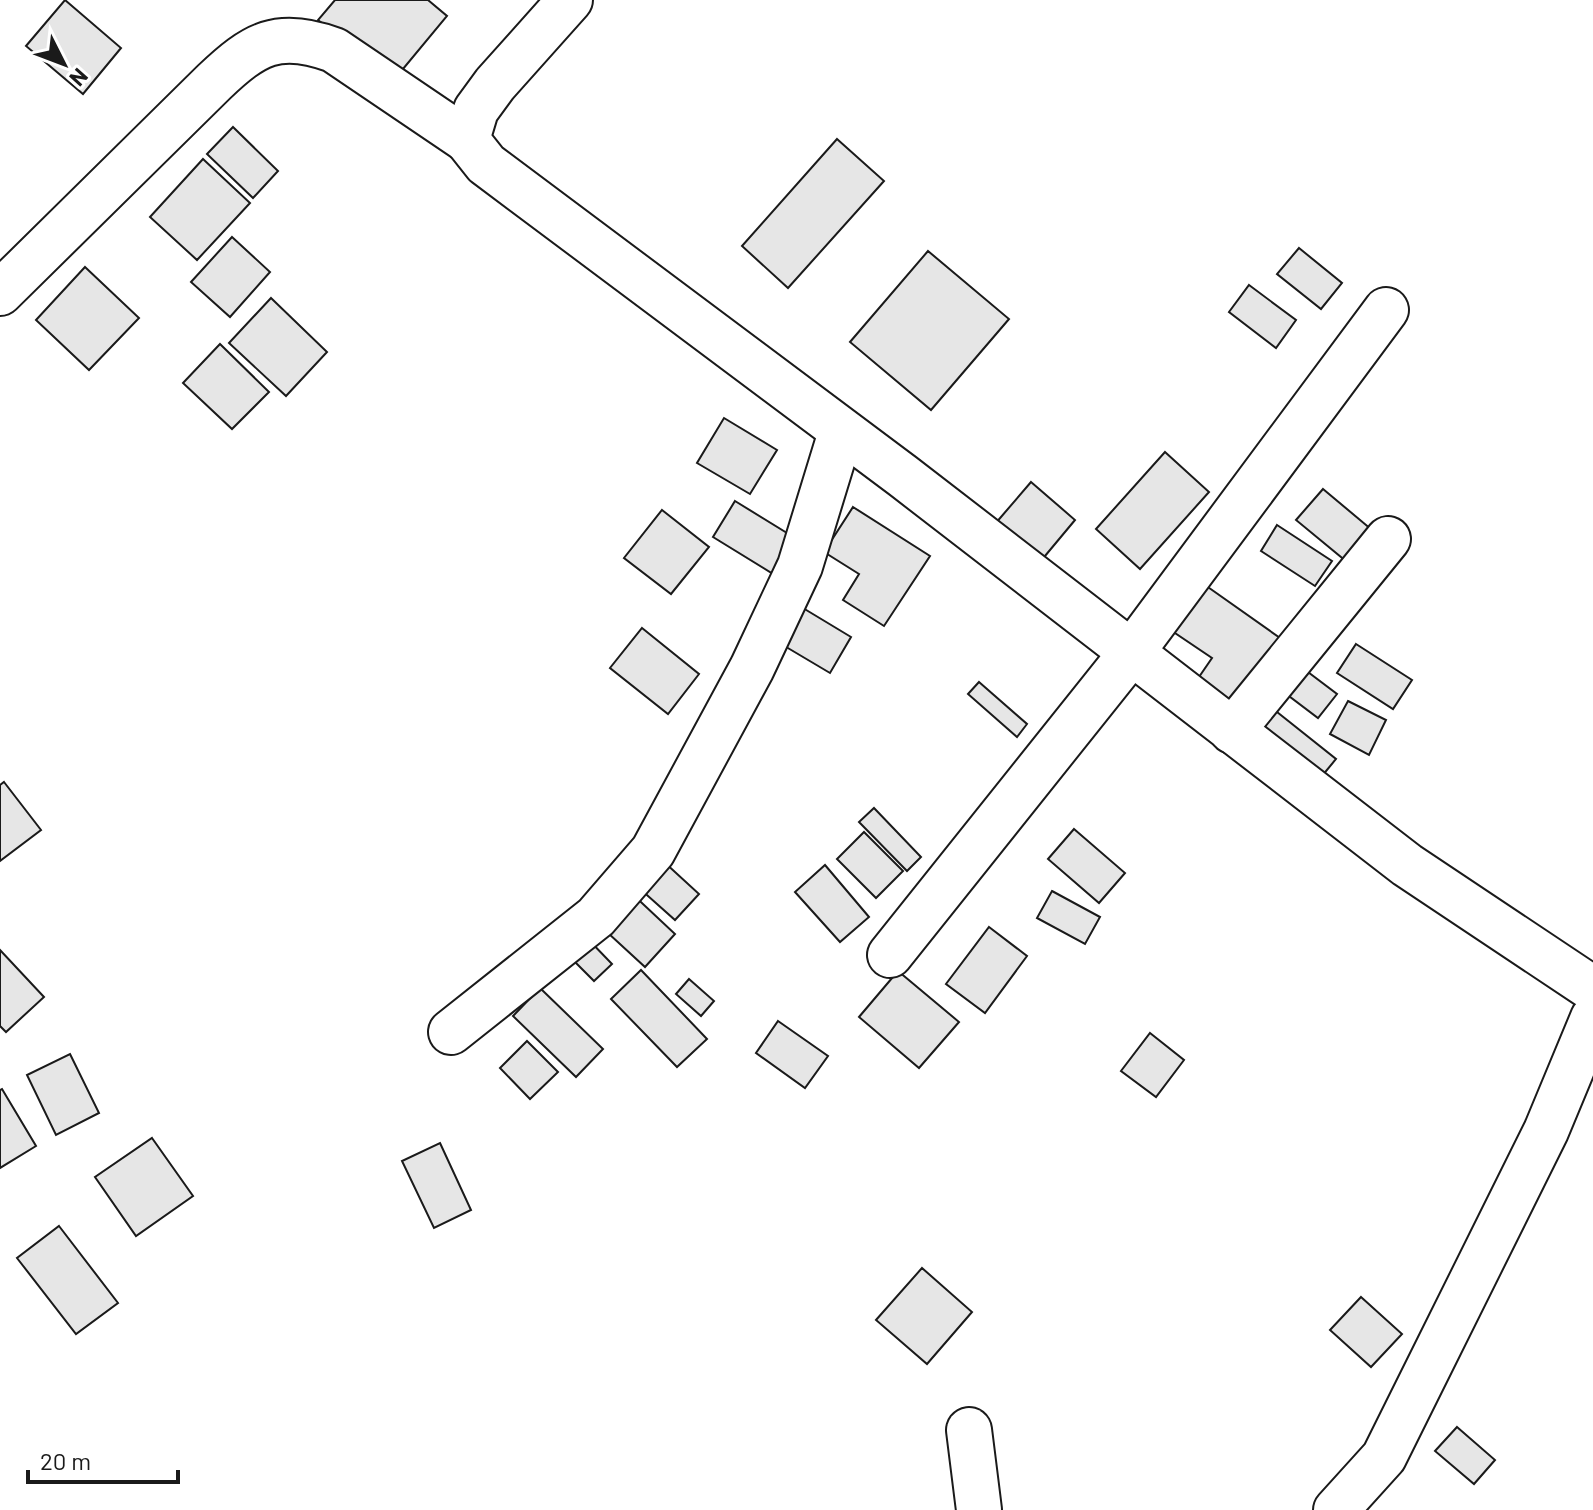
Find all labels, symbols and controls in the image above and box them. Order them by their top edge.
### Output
north arrow [24,24,104,104]
text: N [65,64,94,92]
scale bar [28,1434,178,1484]
text: 20 m [40,1446,91,1475]

